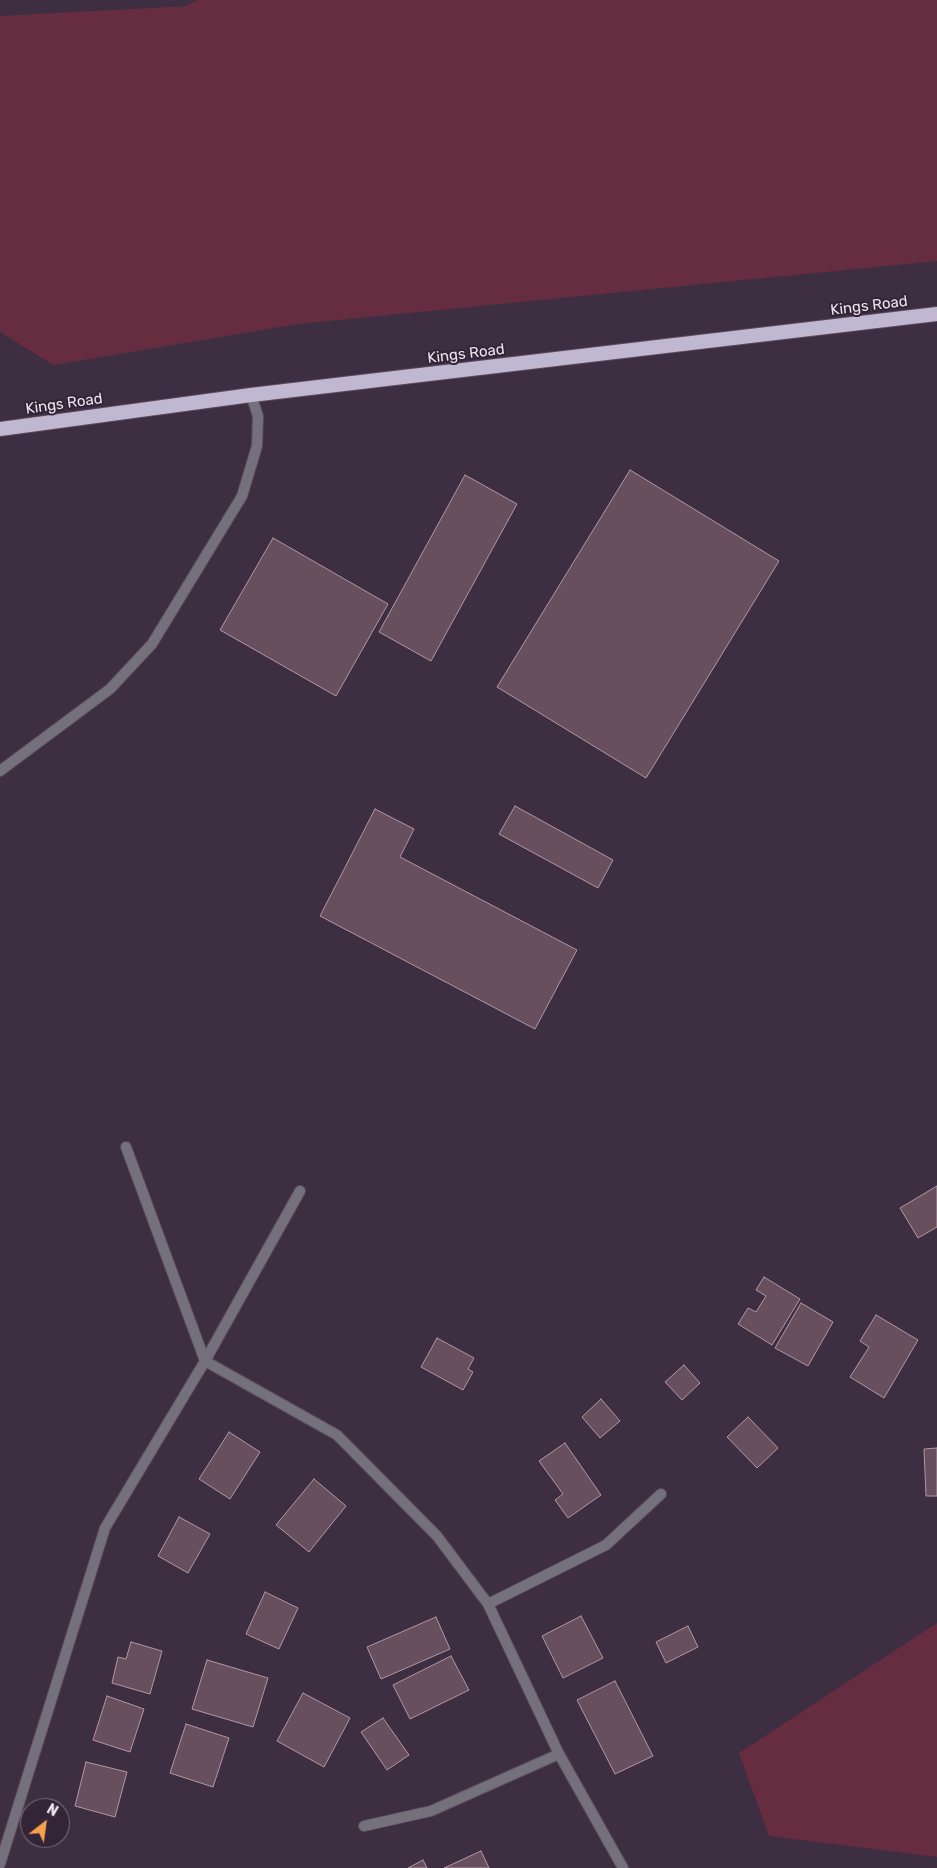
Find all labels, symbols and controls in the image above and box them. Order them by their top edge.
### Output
street label: Kings Road [829,292,909,320]
street label: Kings Road [426,340,506,368]
street label: Kings Road [24,390,104,418]
north arrow [20,1798,70,1848]
text: N [44,1801,61,1820]

